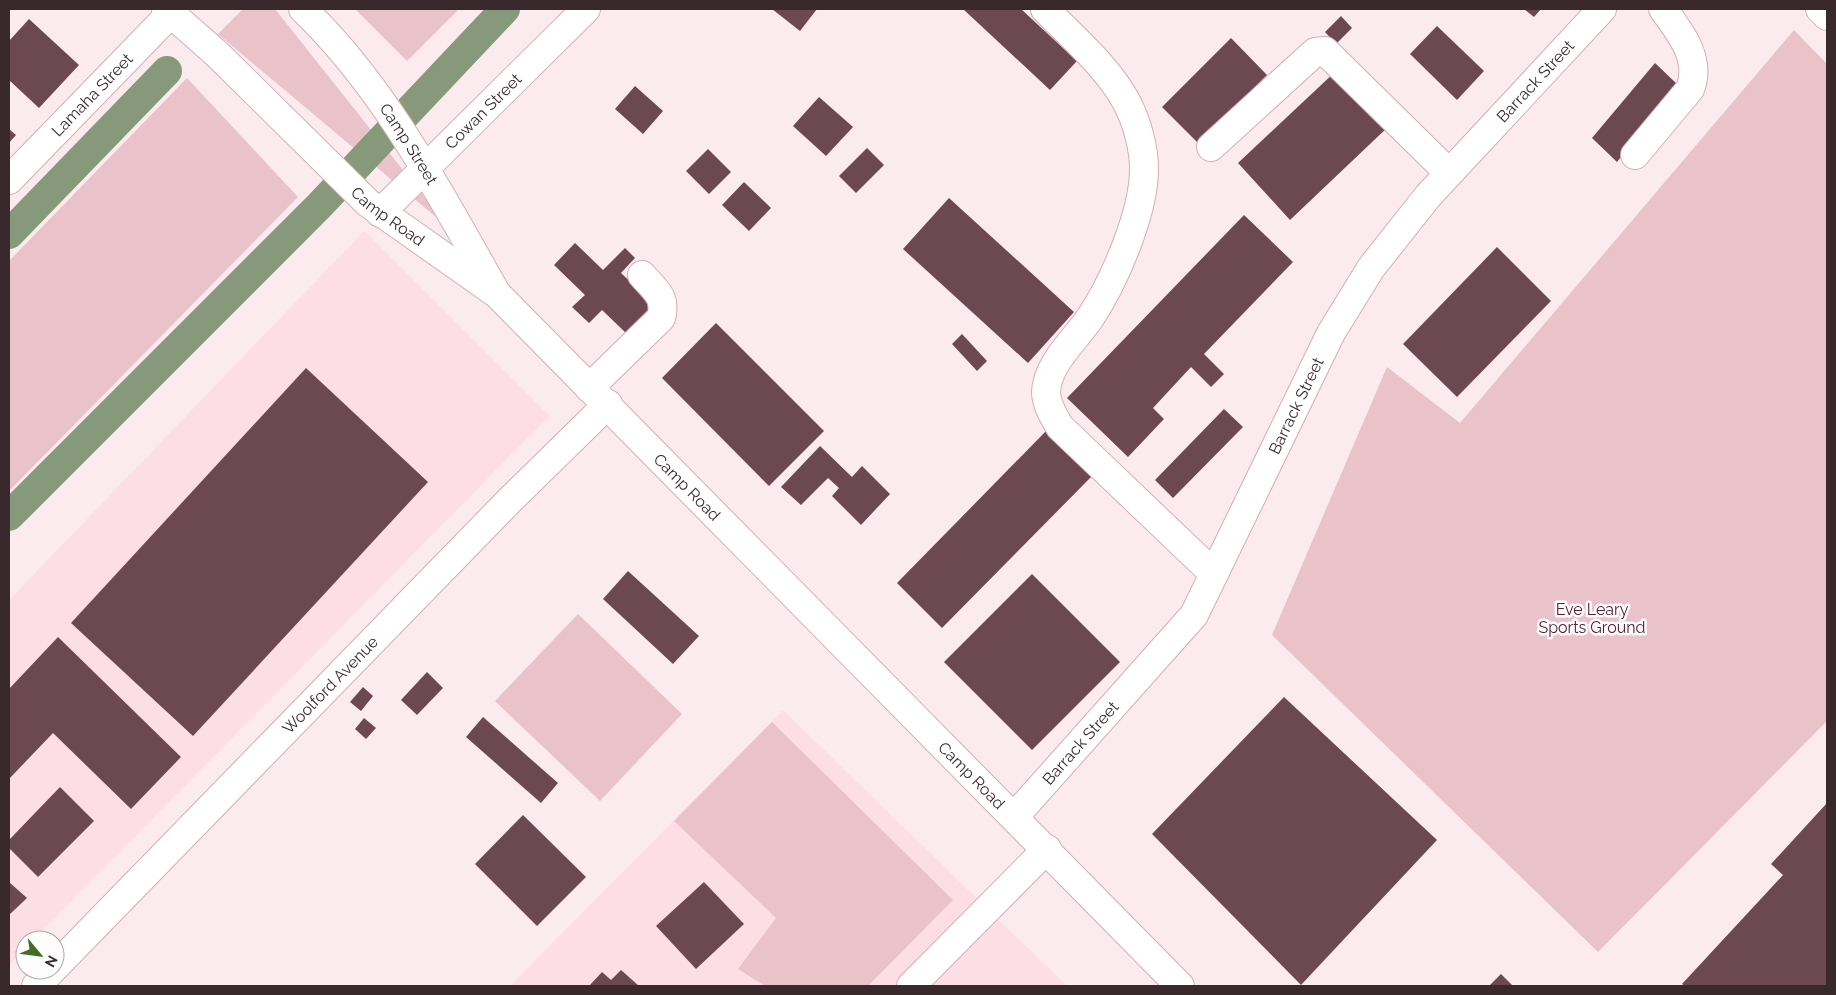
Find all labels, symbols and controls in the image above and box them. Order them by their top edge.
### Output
street label: Barrack Street [1492,36,1578,126]
street label: Lamaha Street [47,49,137,140]
street label: Cowan Street [441,69,526,153]
street label: Camp Street [376,99,442,189]
street label: Camp Road [347,183,428,250]
street label: Barrack Street [1264,354,1328,457]
street label: Camp Road [650,449,725,524]
park label: Eve Leary Sports Ground [1538,600,1646,637]
street label: Woolford Avenue [278,632,382,738]
street label: Barrack Street [1038,697,1123,788]
street label: Camp Road [935,738,1009,813]
north arrow [15,930,65,980]
text: N [42,953,61,970]

